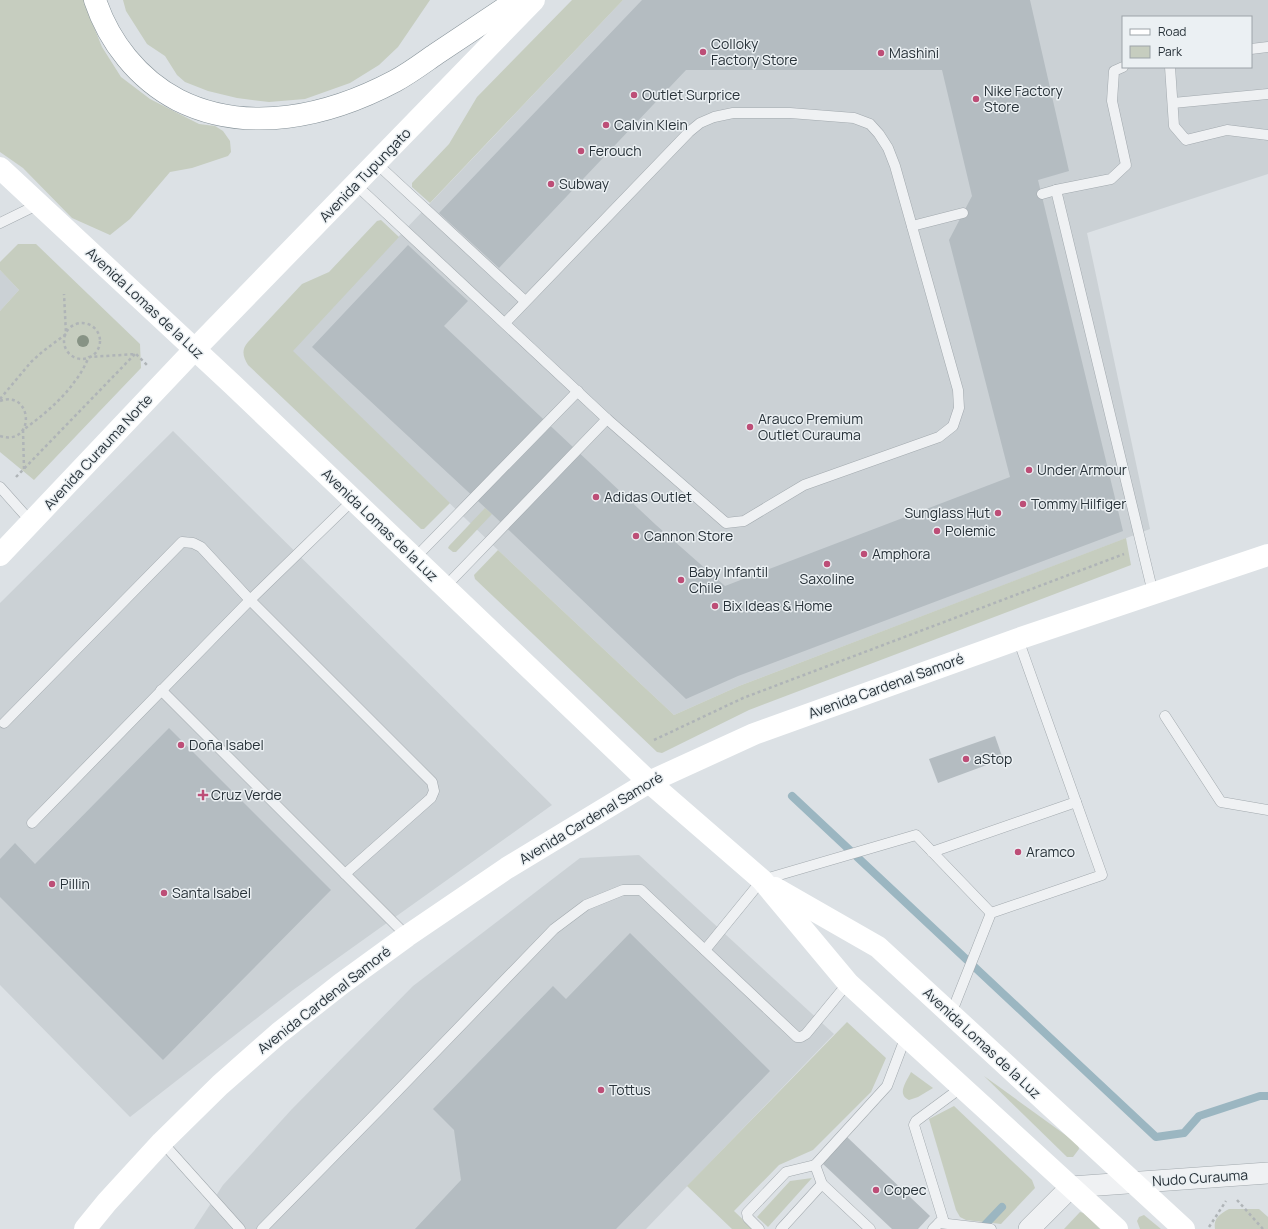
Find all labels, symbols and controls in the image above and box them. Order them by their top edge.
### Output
legend [1122,16,1252,68]
text: Road [1158,23,1186,40]
place label: Colloky Factory Store [711,34,797,69]
place label: Mashini [889,43,939,62]
text: Park [1158,43,1183,60]
marker: Colloky Factory Store [698,47,708,57]
marker: Mashini [876,48,886,58]
place label: Nike Factory Store [984,81,1063,116]
place label: Outlet Surprice [642,85,740,104]
marker: Outlet Surprice [629,90,639,100]
marker: Nike Factory Store [971,94,981,104]
place label: Calvin Klein [614,115,688,134]
marker: Calvin Klein [601,120,611,130]
street label: Avenida Tupungato [315,123,415,226]
place label: Ferouch [589,141,642,160]
marker: Ferouch [576,146,586,156]
place label: Subway [559,174,610,193]
marker: Subway [546,179,556,189]
street label: Avenida Lomas de la Luz [82,243,208,362]
street label: Avenida Curauma Norte [39,390,156,514]
place label: Arauco Premium Outlet Curauma [758,409,863,444]
marker: Arauco Premium Outlet Curauma [745,422,755,432]
place label: Under Armour [1037,460,1127,479]
street label: Avenida Lomas de la Luz [318,464,443,585]
marker: Under Armour [1024,465,1034,475]
place label: Adidas Outlet [604,487,692,506]
marker: Adidas Outlet [591,492,601,502]
place label: Tommy Hilfiger [1031,494,1126,513]
marker: Tommy Hilfiger [1018,499,1028,509]
place label: Sunglass Hut [904,503,990,522]
marker: Sunglass Hut [993,508,1003,518]
place label: Polemic [945,521,996,540]
place label: Cannon Store [644,526,733,545]
marker: Polemic [932,526,942,536]
marker: Cannon Store [631,531,641,541]
place label: Amphora [872,544,930,563]
marker: Amphora [859,549,869,559]
marker: Saxoline [822,559,832,569]
place label: Baby Infantil Chile [689,562,768,597]
place label: Saxoline [800,569,854,588]
marker: Baby Infantil Chile [676,575,686,585]
place label: Bix Ideas & Home [723,596,832,615]
marker: Bix Ideas & Home [710,601,720,611]
street label: Avenida Cardenal Samoré [805,648,966,723]
place label: Doña Isabel [189,735,264,754]
marker: Doña Isabel [176,740,186,750]
place label: aStop [974,749,1012,768]
marker: aStop [961,754,971,764]
street label: Avenida Cardenal Samoré [515,767,666,868]
place label: Cruz Verde [211,785,282,804]
marker: Cruz Verde [198,790,208,800]
place label: Aramco [1026,842,1075,861]
marker: Aramco [1013,847,1023,857]
place label: Pillin [60,874,90,893]
marker: Pillin [47,879,57,889]
place label: Santa Isabel [172,883,251,902]
marker: Santa Isabel [159,888,169,898]
street label: Avenida Cardenal Samoré [253,941,394,1058]
street label: Avenida Lomas de la Luz [919,983,1045,1102]
place label: Tottus [609,1080,651,1099]
marker: Tottus [596,1085,606,1095]
street label: Nudo Curauma [1151,1165,1249,1190]
place label: Copec [884,1180,927,1199]
marker: Copec [871,1185,881,1195]

